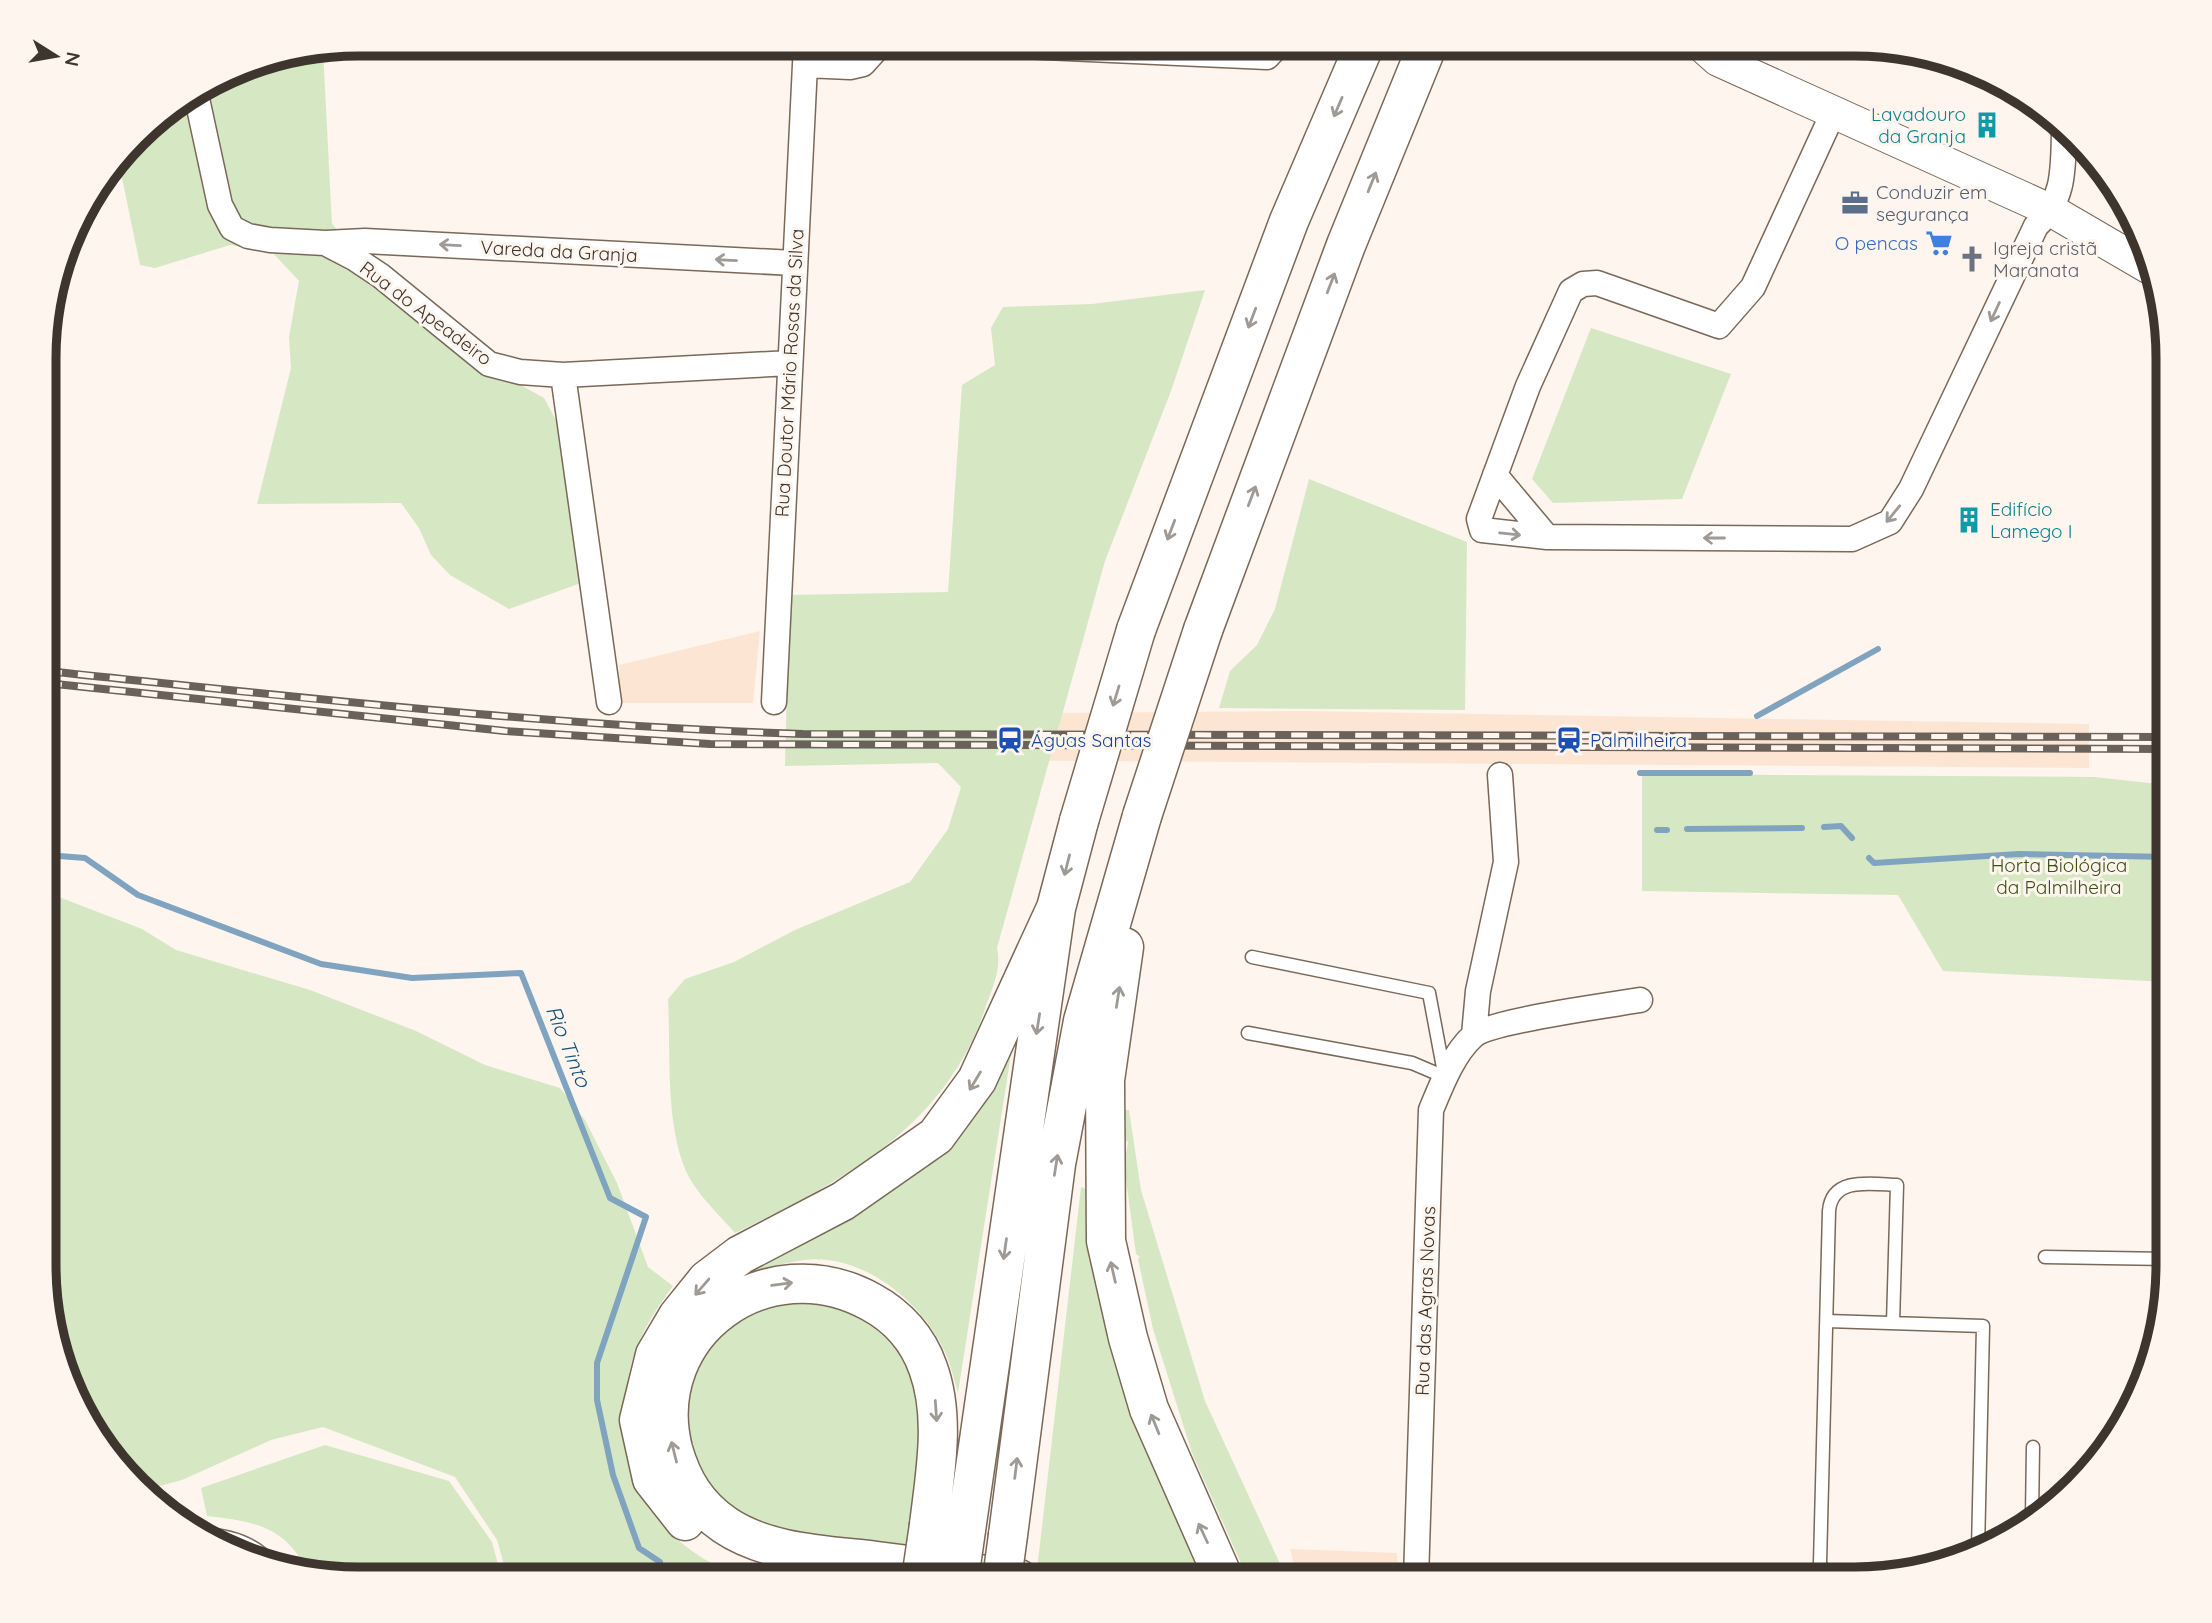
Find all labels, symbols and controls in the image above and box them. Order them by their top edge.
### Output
north arrow [21,21,91,91]
text: N [60,50,86,68]
one-way arrow [1331,96,1344,117]
place label: Lavadouro da Granja [1871,102,1966,148]
building icon: Lavadouro da Granja [1972,110,2002,140]
one-way arrow [1366,172,1379,193]
place label: Conduzir em segurança [1876,180,1987,226]
office icon: Conduzir em segurança [1840,188,1870,218]
street label: Rua Doutor Mário Rosas da Silva [769,228,809,518]
supermarket icon: O pencas [1924,228,1954,258]
place label: O pencas [1835,231,1918,255]
street label: Vareda da Granja [480,235,638,267]
place label: Igreja cristã Maranata [1993,236,2097,282]
one-way arrow [439,238,461,251]
church icon: Igreja cristã Maranata [1957,244,1987,274]
one-way arrow [715,253,737,266]
street label: Rua do Apeadeiro [355,256,497,370]
one-way arrow [1326,273,1339,295]
one-way arrow [1988,301,2002,322]
one-way arrow [1245,306,1257,328]
one-way arrow [1246,486,1259,508]
place label: Edifício Lamego I [1990,497,2072,543]
one-way arrow [1886,505,1901,523]
building icon: Edifício Lamego I [1954,505,1984,535]
one-way arrow [1164,519,1176,541]
one-way arrow [1498,528,1521,541]
one-way arrow [1703,531,1726,545]
one-way arrow [1109,685,1122,707]
station icon: Águas Santas [995,725,1025,755]
station icon: Palmilheira [1554,725,1584,755]
place label: Águas Santas [1031,728,1152,752]
place label: Palmilheira [1590,728,1687,752]
park label: Horta Biológica da Palmilheira [1991,853,2127,899]
one-way arrow [1060,854,1073,876]
one-way arrow [1112,986,1125,1009]
water label: Rio Tinto [541,1001,598,1092]
one-way arrow [1031,1012,1044,1035]
one-way arrow [968,1070,982,1090]
one-way arrow [1050,1154,1063,1177]
street label: Rua das Agras Novas [1410,1206,1440,1396]
one-way arrow [998,1237,1011,1260]
one-way arrow [1105,1261,1119,1284]
one-way arrow [770,1277,793,1290]
one-way arrow [694,1278,710,1296]
one-way arrow [930,1400,943,1422]
one-way arrow [1148,1413,1161,1435]
one-way arrow [667,1441,680,1464]
one-way arrow [1009,1457,1022,1479]
one-way arrow [1195,1523,1209,1544]

